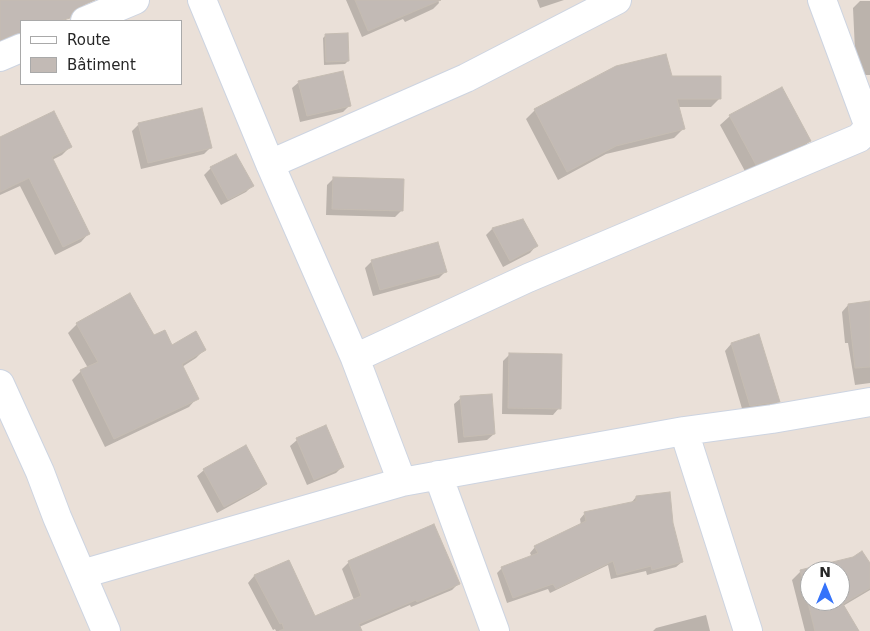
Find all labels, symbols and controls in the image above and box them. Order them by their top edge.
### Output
legend [20,20,182,85]
text: Route [67,31,111,49]
text: Bâtiment [67,56,136,74]
north arrow [800,561,850,611]
text: N [819,564,831,580]

